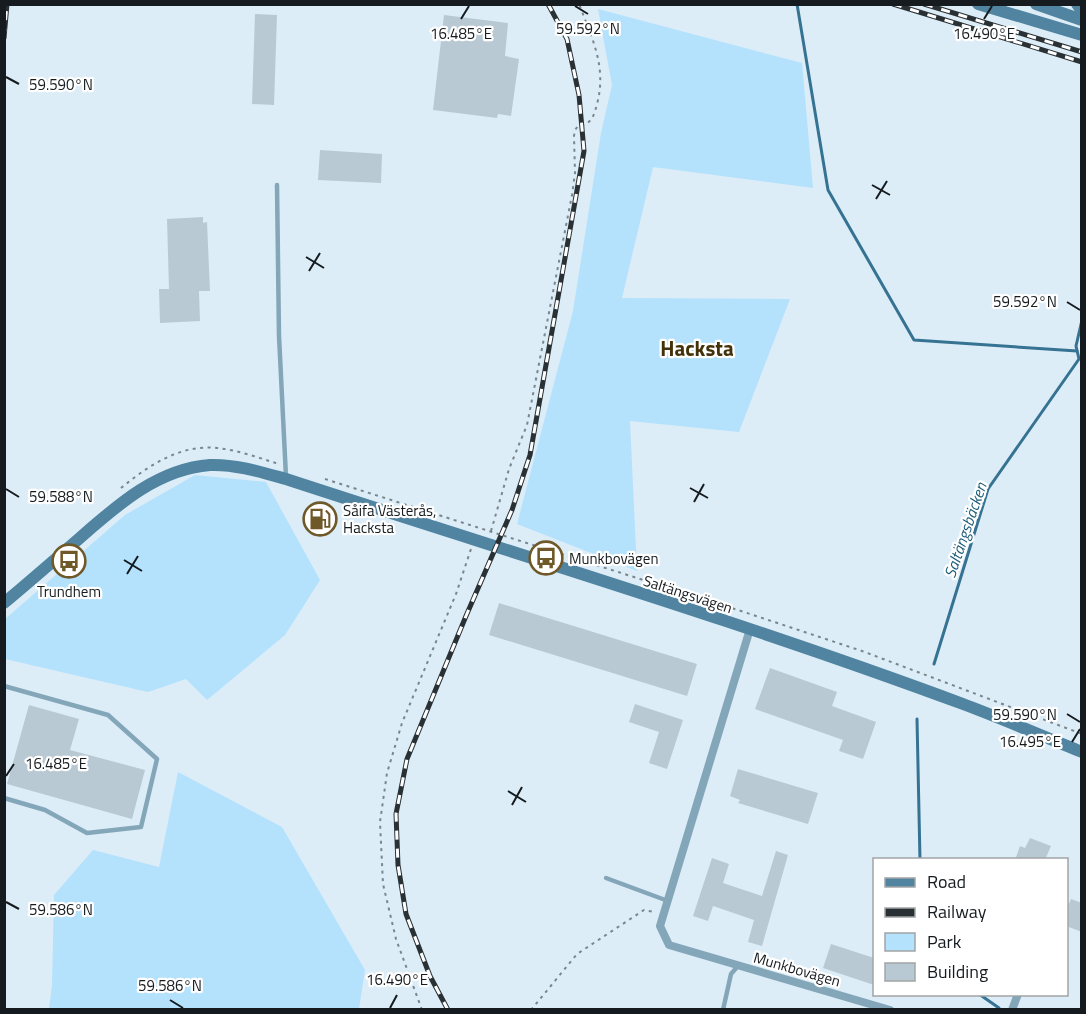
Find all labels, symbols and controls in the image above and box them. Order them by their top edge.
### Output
text: 59.592°N [556,17,620,40]
text: 16.485°E [430,22,492,45]
text: 16.490°E [953,22,1015,45]
text: 59.590°N [29,73,93,96]
text: 59.592°N [993,290,1057,313]
district label: Hacksta [660,332,734,364]
water label: Saltängsbäcken [937,478,993,581]
text: 59.588°N [29,485,93,508]
place label: Såifa Västerås, Hacksta [343,499,436,539]
fuel station icon: Såifa Västerås, Hacksta [302,501,338,537]
bus stop icon: Munkbovägen [528,540,564,576]
bus stop icon: Trundhem [51,543,87,579]
place label: Munkbovägen [569,547,658,570]
street label: Saltängsvägen [640,569,736,619]
place label: Trundhem [37,580,101,603]
text: 59.590°N [993,703,1057,726]
text: 16.495°E [999,730,1061,753]
text: 16.485°E [25,752,87,775]
legend [873,858,1068,996]
text: Road [927,868,966,895]
text: 59.586°N [29,898,93,921]
text: Railway [927,898,987,925]
text: Park [927,928,962,955]
street label: Munkbovägen [751,946,843,992]
text: Building [927,958,988,985]
text: 16.490°E [366,968,428,991]
text: 59.586°N [138,974,202,997]

